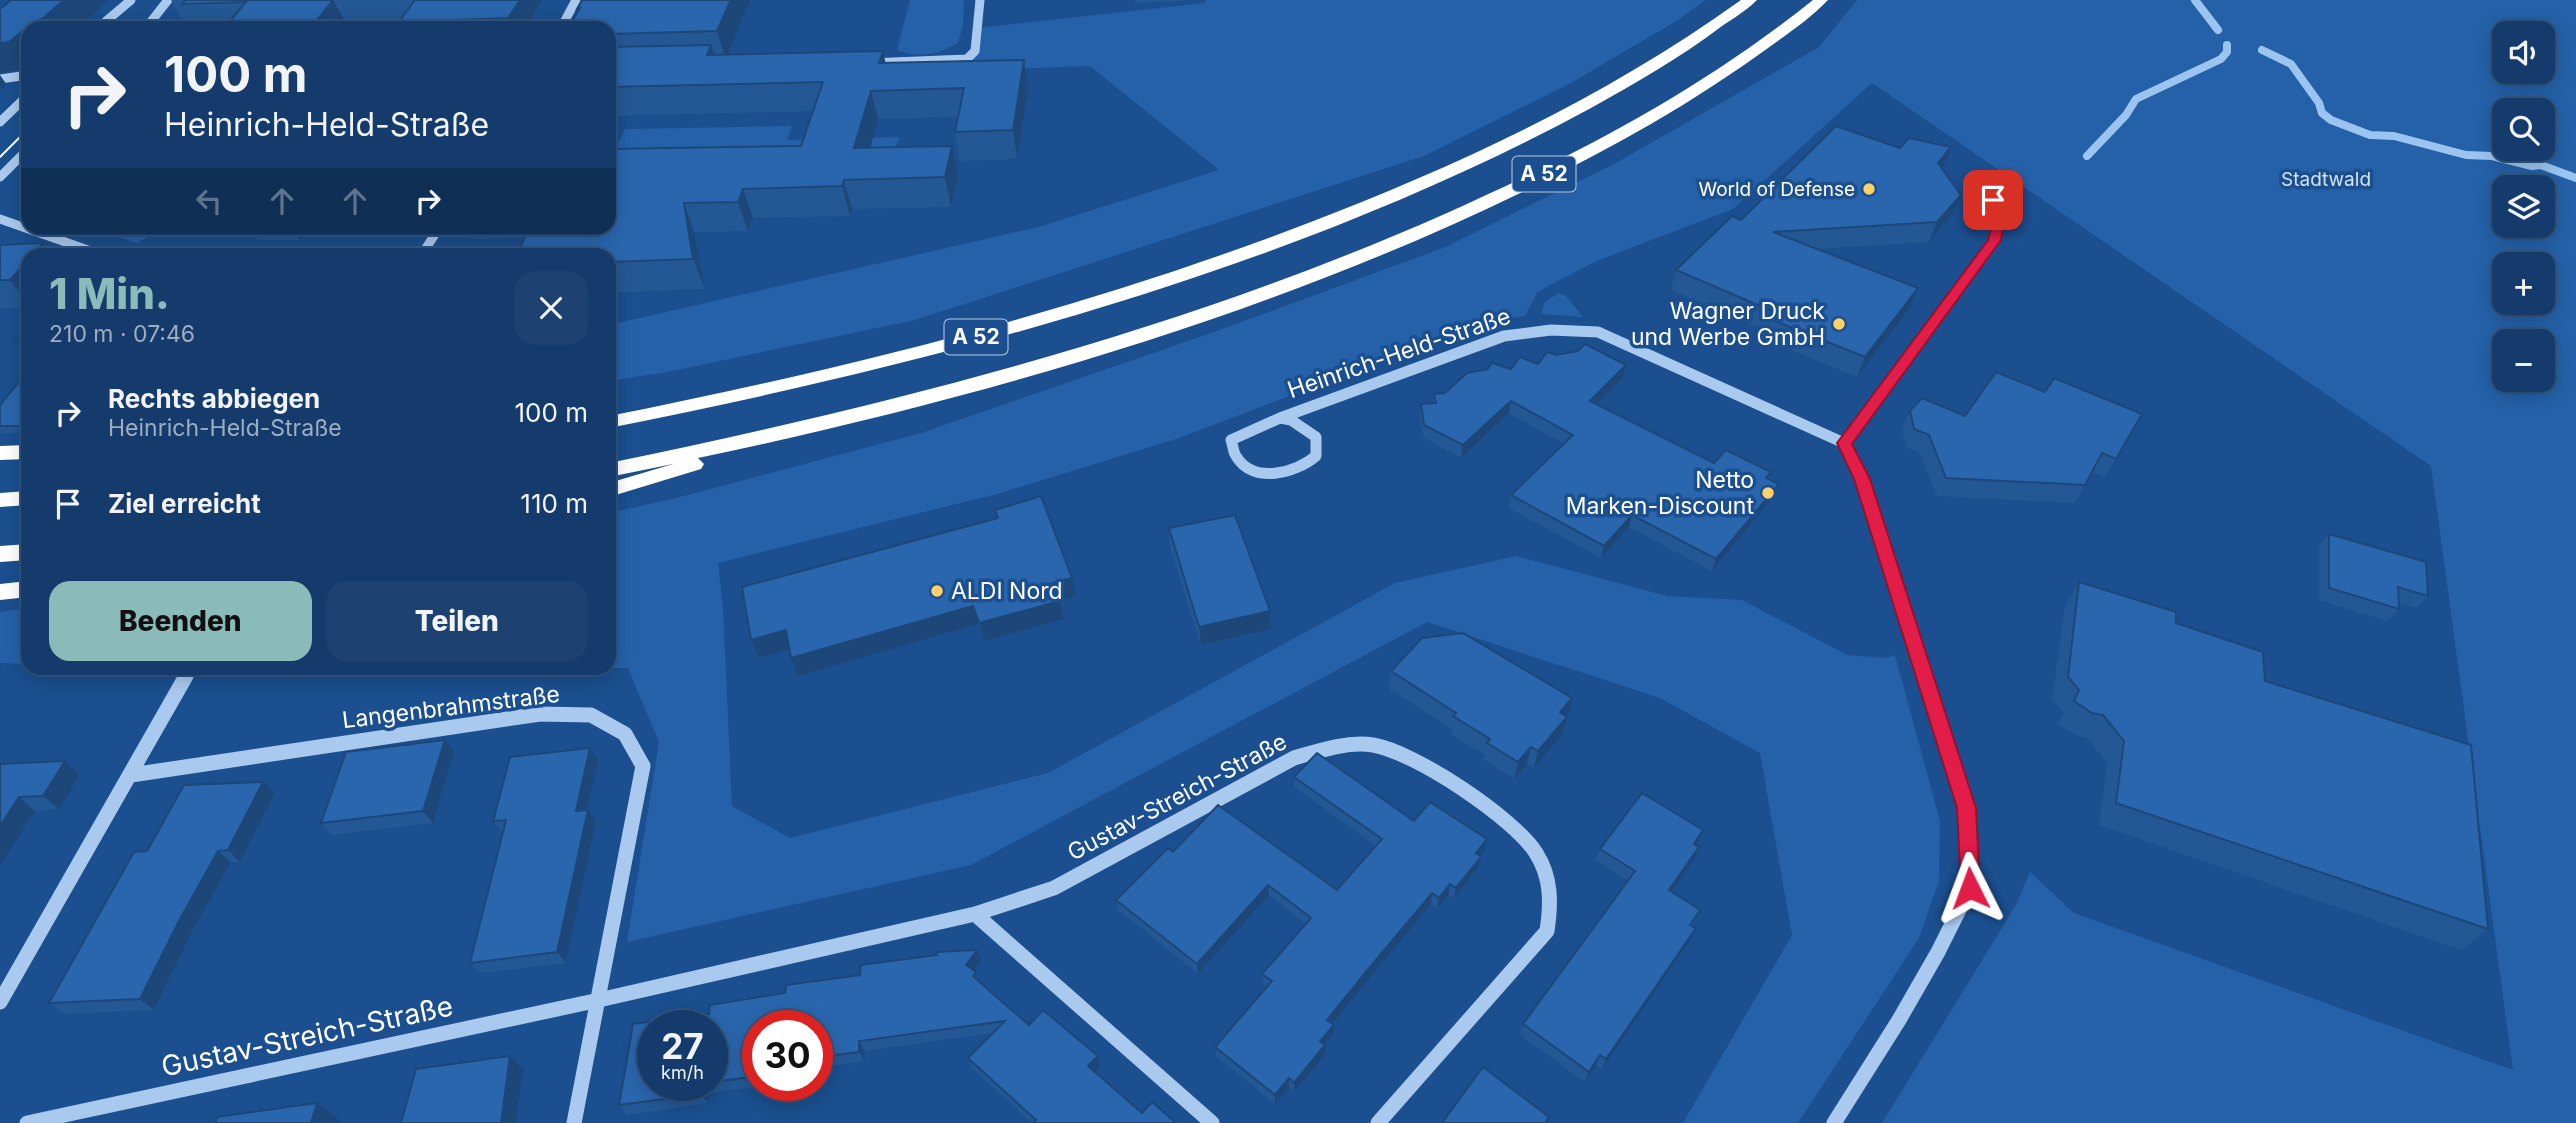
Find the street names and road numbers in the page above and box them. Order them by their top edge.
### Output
road number: A 52 [1512,156,1576,192]
street label: Heinrich-Held-Straße [1284,302,1514,404]
road number: A 52 [944,320,1007,354]
street label: Langenbrahmstraße [341,680,561,734]
street label: Gustav-Streich-Straße [1063,727,1291,867]
street label: Gustav-Streich-Straße [158,988,456,1084]

